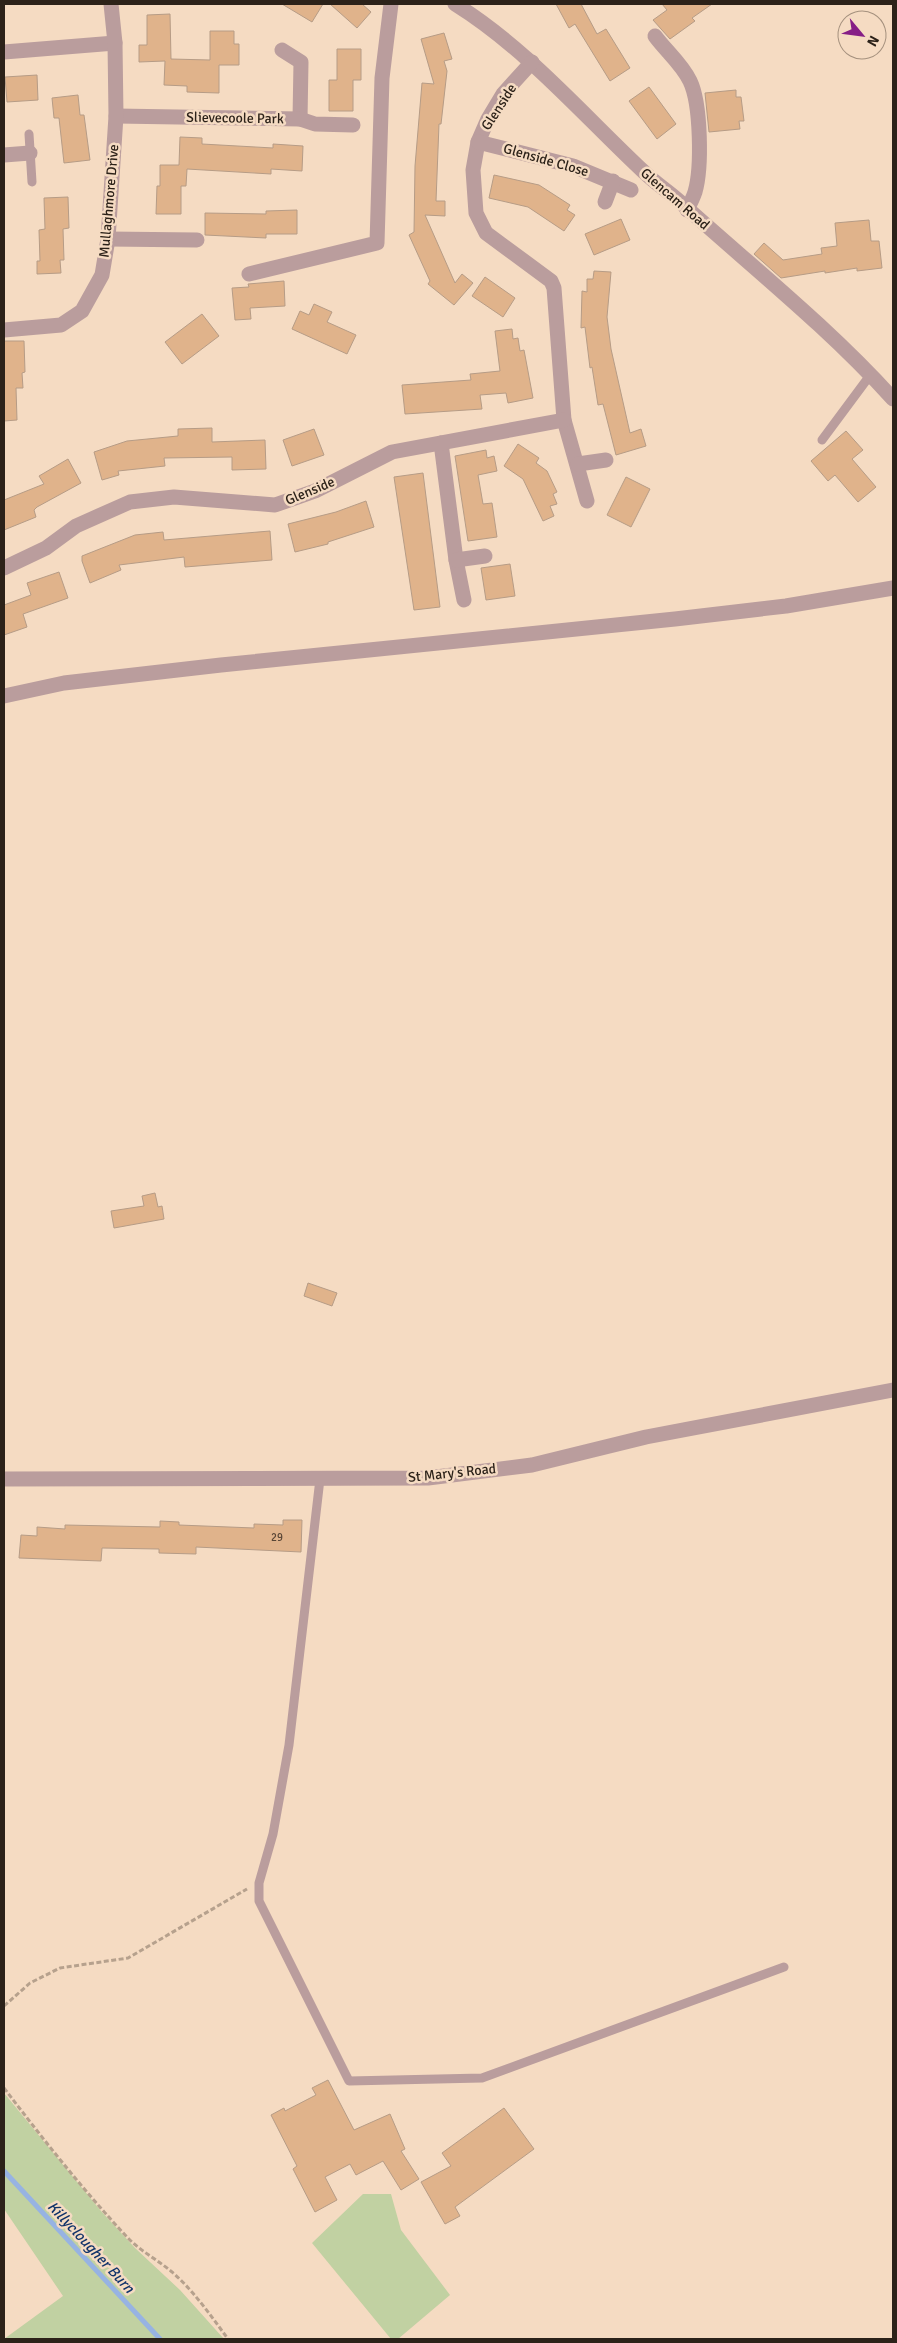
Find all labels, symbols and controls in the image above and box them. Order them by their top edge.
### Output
north arrow [837,10,887,60]
text: N [863,33,883,49]
street label: Glenside [478,81,520,133]
street label: Slievecoole Park [186,109,284,127]
street label: Glenside Close [501,140,591,180]
street label: Mullaghmore Drive [96,144,122,258]
street label: Glencam Road [637,165,713,233]
street label: Glenside [283,473,337,509]
street label: St Mary's Road [407,1460,497,1486]
house number: 29 [271,1531,283,1544]
water label: Killyclougher Burn [44,2197,139,2297]

